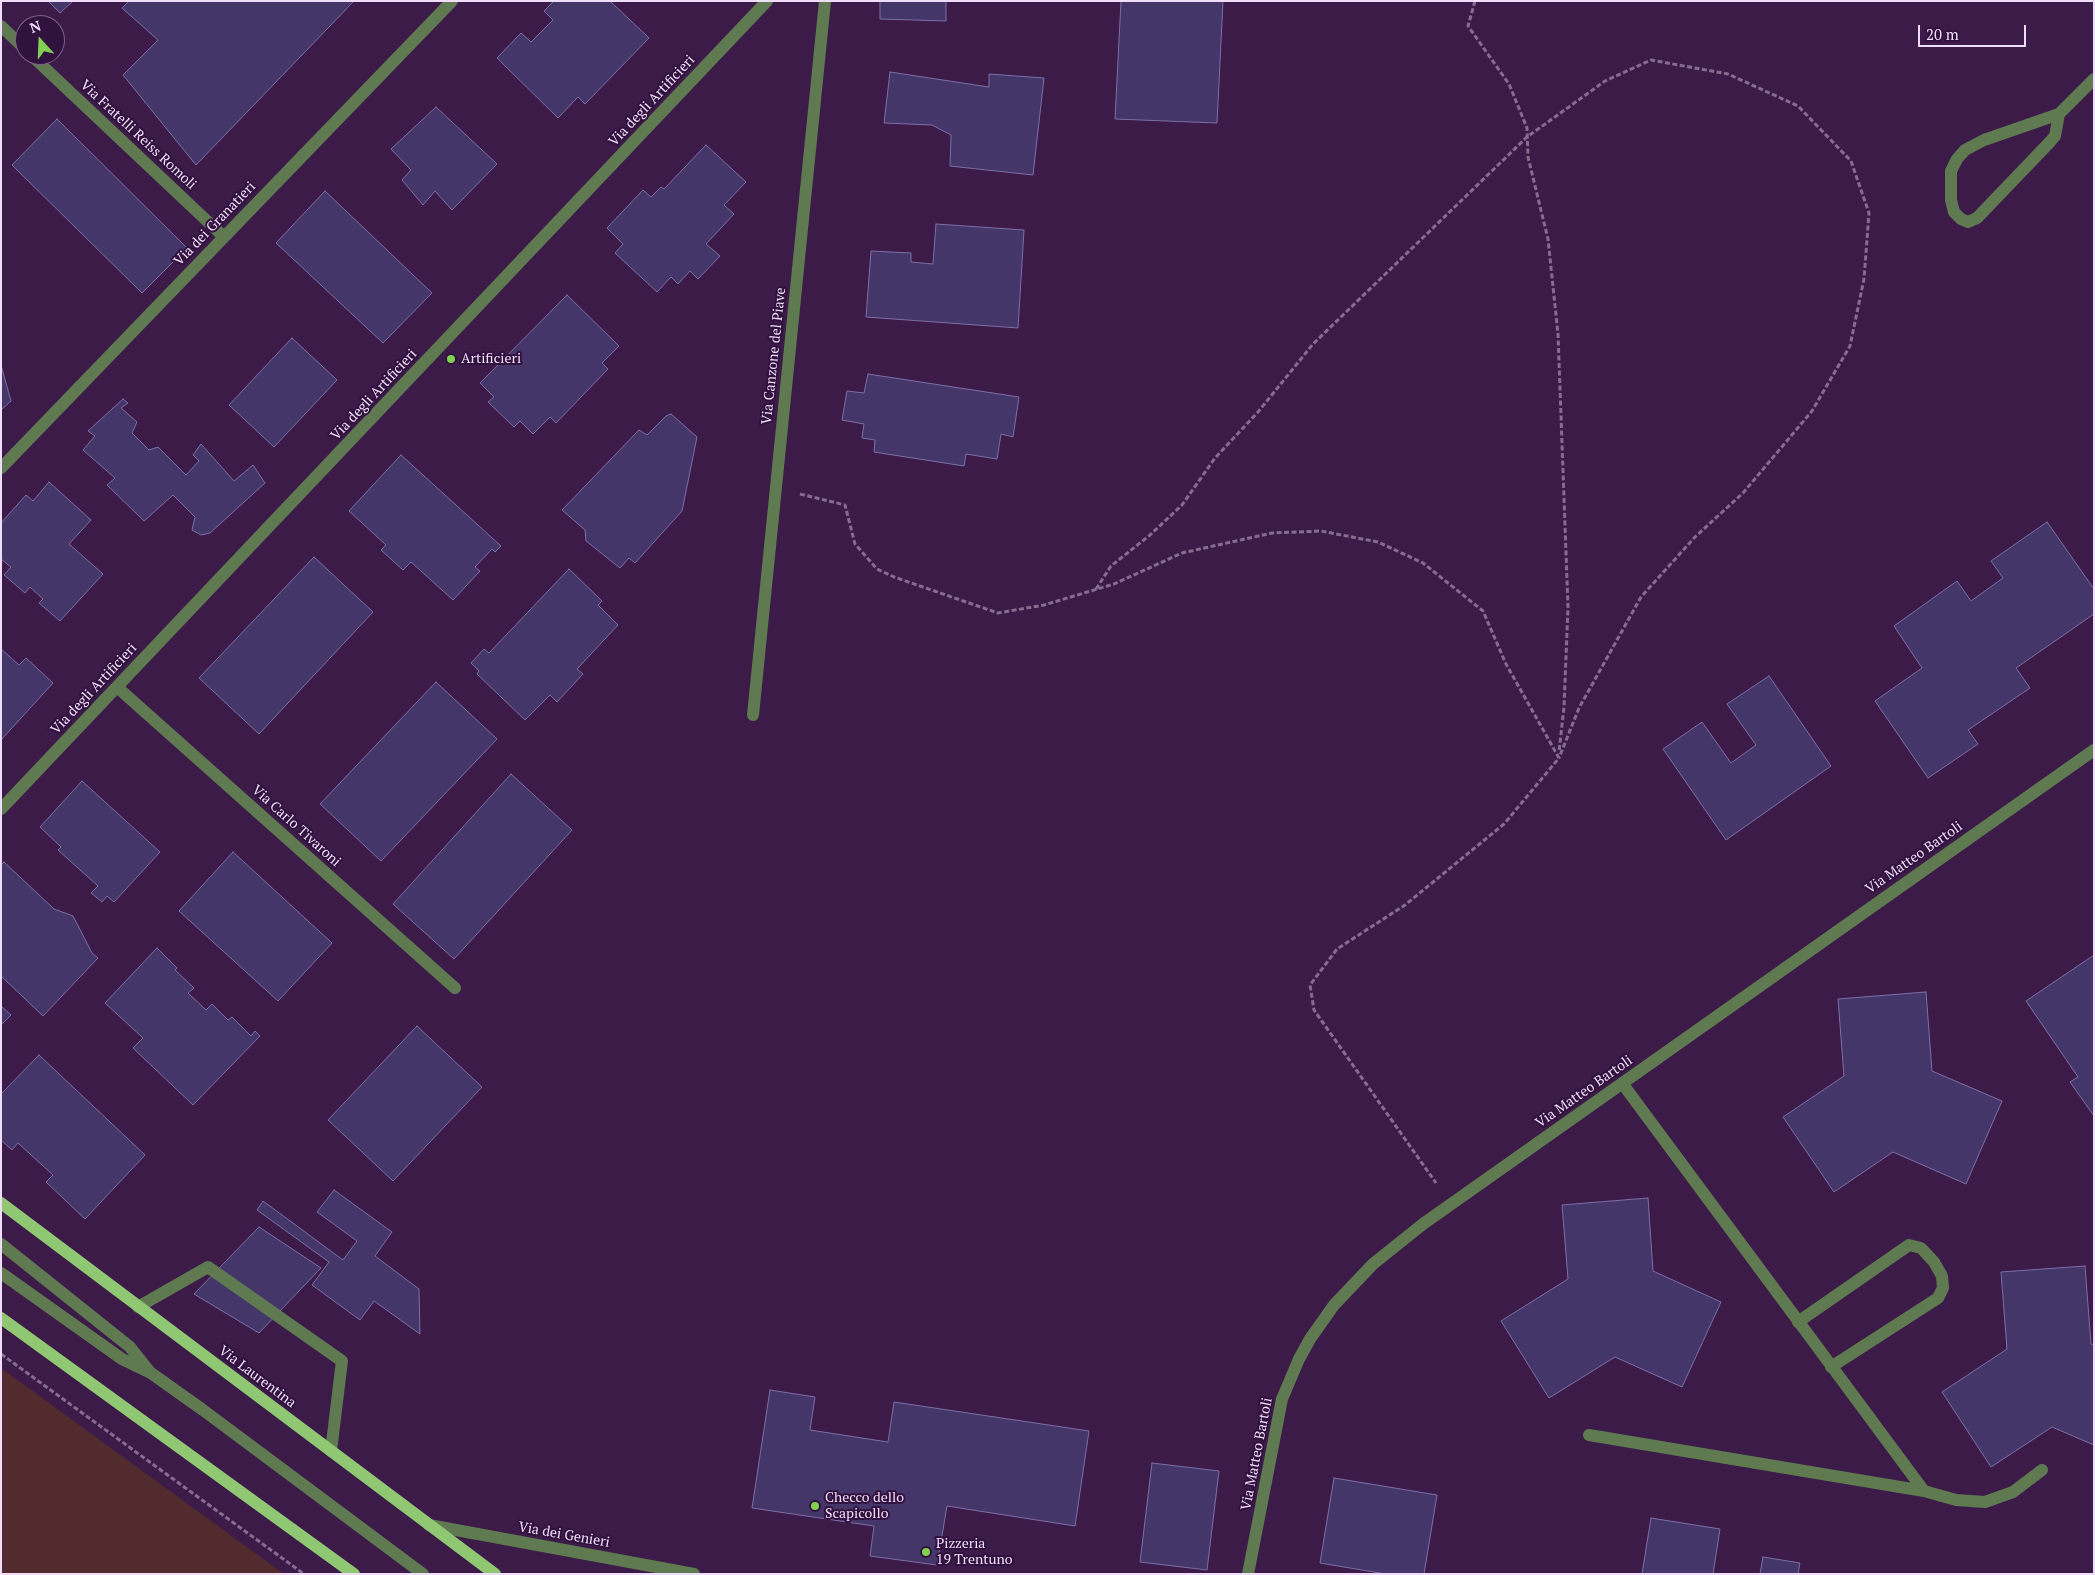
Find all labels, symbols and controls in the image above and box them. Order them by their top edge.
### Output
north arrow [15,15,65,65]
scale bar [1920,15,2028,47]
text: N [27,16,43,37]
text: 20 m [1926,24,1959,44]
street label: Via degli Artificieri [605,52,699,150]
street label: Via Fratelli Reiss Romoli [76,77,200,193]
street label: Via dei Granatieri [171,179,259,269]
street label: Via Canzone del Piave [758,287,790,425]
street label: Via degli Artificieri [327,346,421,444]
place label: Artificieri [461,351,521,367]
marker: Artificieri [445,353,457,365]
street label: Via degli Artificieri [47,640,141,738]
street label: Via Carlo Tivaroni [248,782,344,870]
street label: Via Matteo Bartoli [1862,818,1966,898]
street label: Via Matteo Bartoli [1532,1052,1636,1132]
street label: Via Laurentina [215,1342,299,1412]
street label: Via Matteo Bartoli [1238,1396,1276,1512]
place label: Checco dello Scapicollo [825,1490,904,1522]
marker: Checco dello Scapicollo [809,1500,821,1512]
street label: Via dei Genieri [517,1519,611,1551]
place label: Pizzeria 19 Trentuno [936,1536,1013,1568]
marker: Pizzeria 19 Trentuno [920,1546,932,1558]

